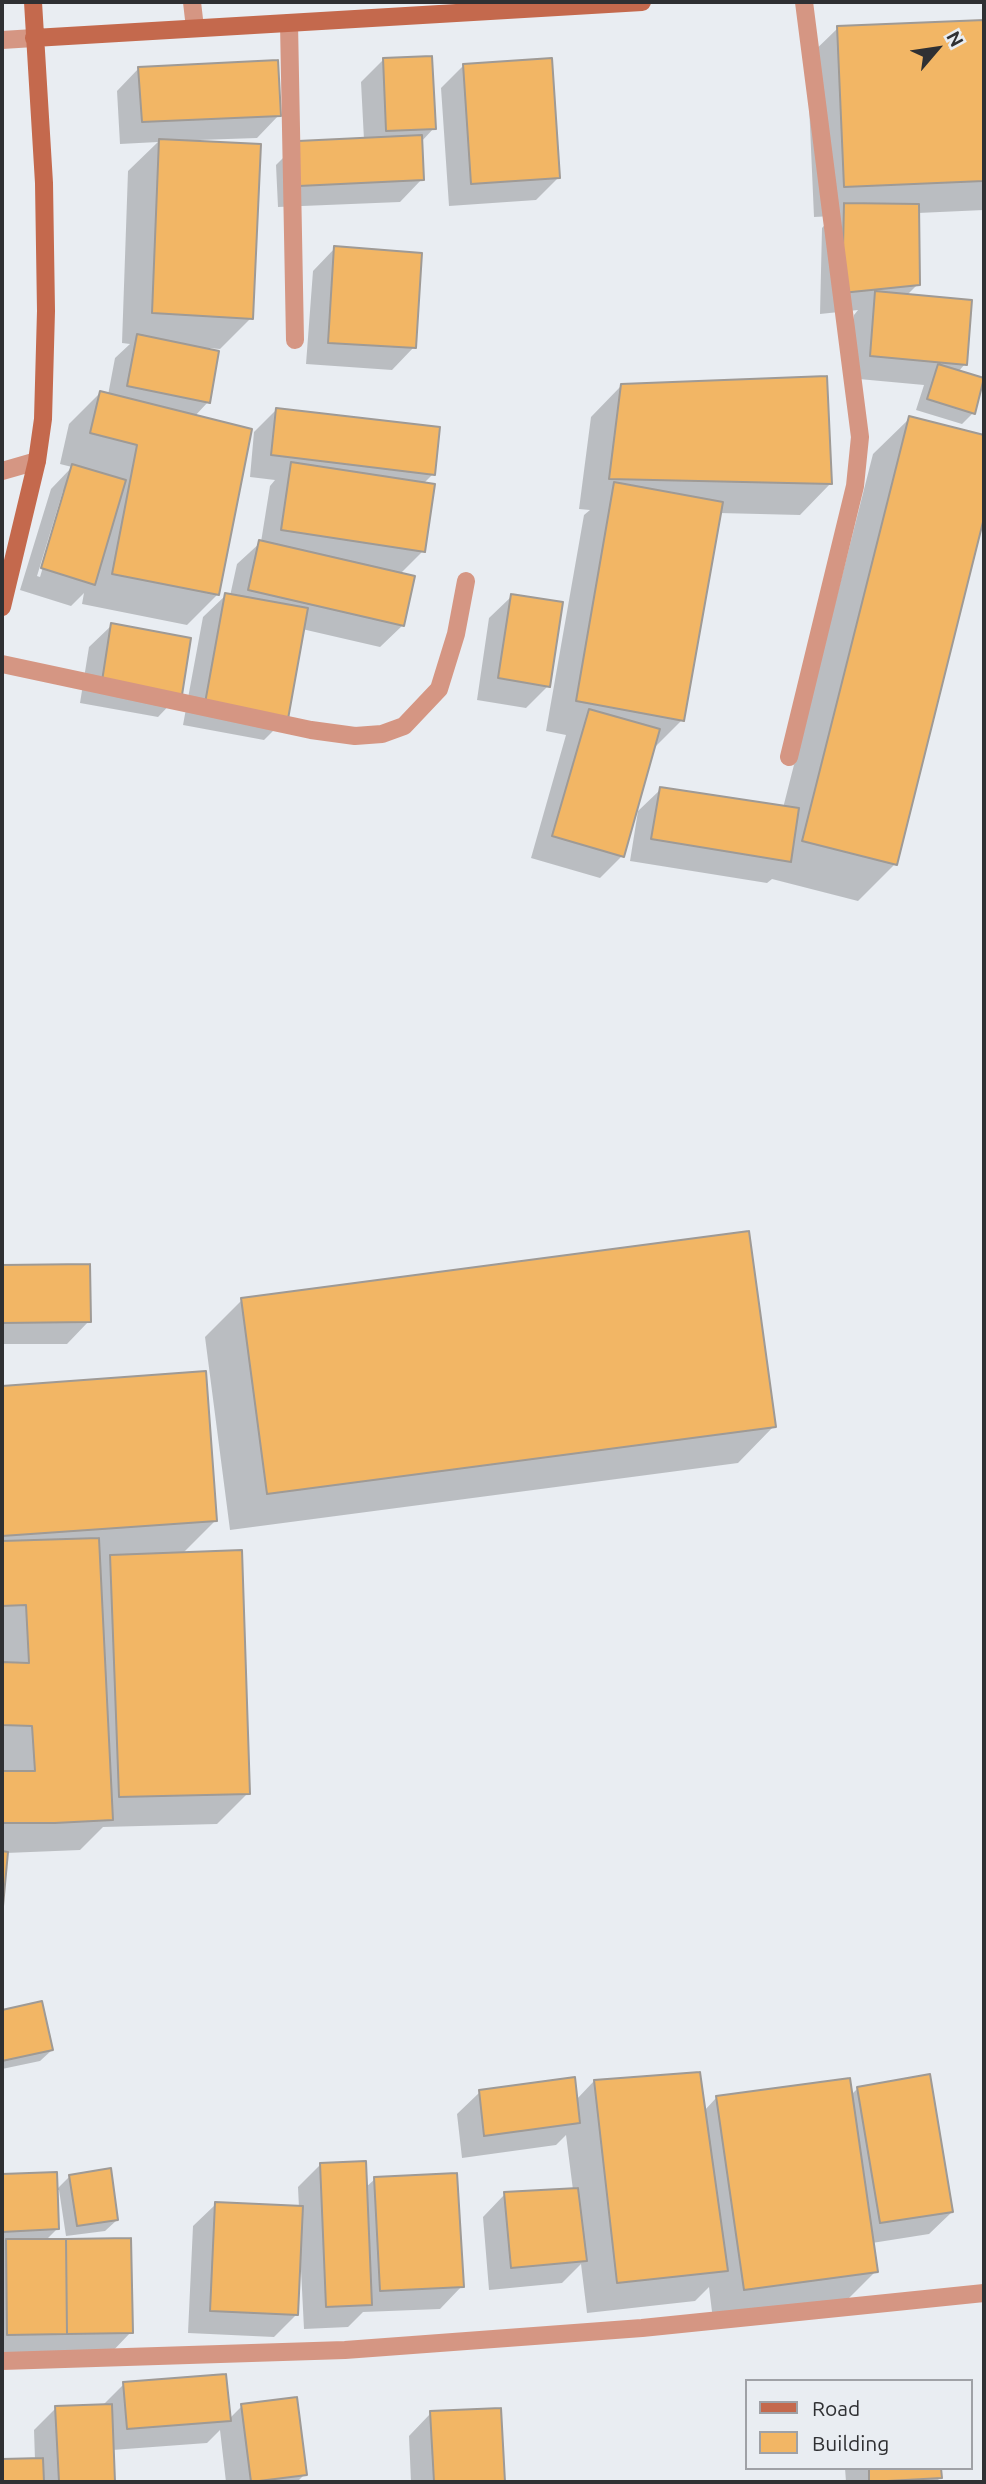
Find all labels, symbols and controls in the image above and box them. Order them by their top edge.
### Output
north arrow [902,14,972,84]
text: N [942,27,968,50]
legend [744,2379,972,2470]
text: Road [812,2396,860,2420]
text: Building [812,2431,889,2455]

